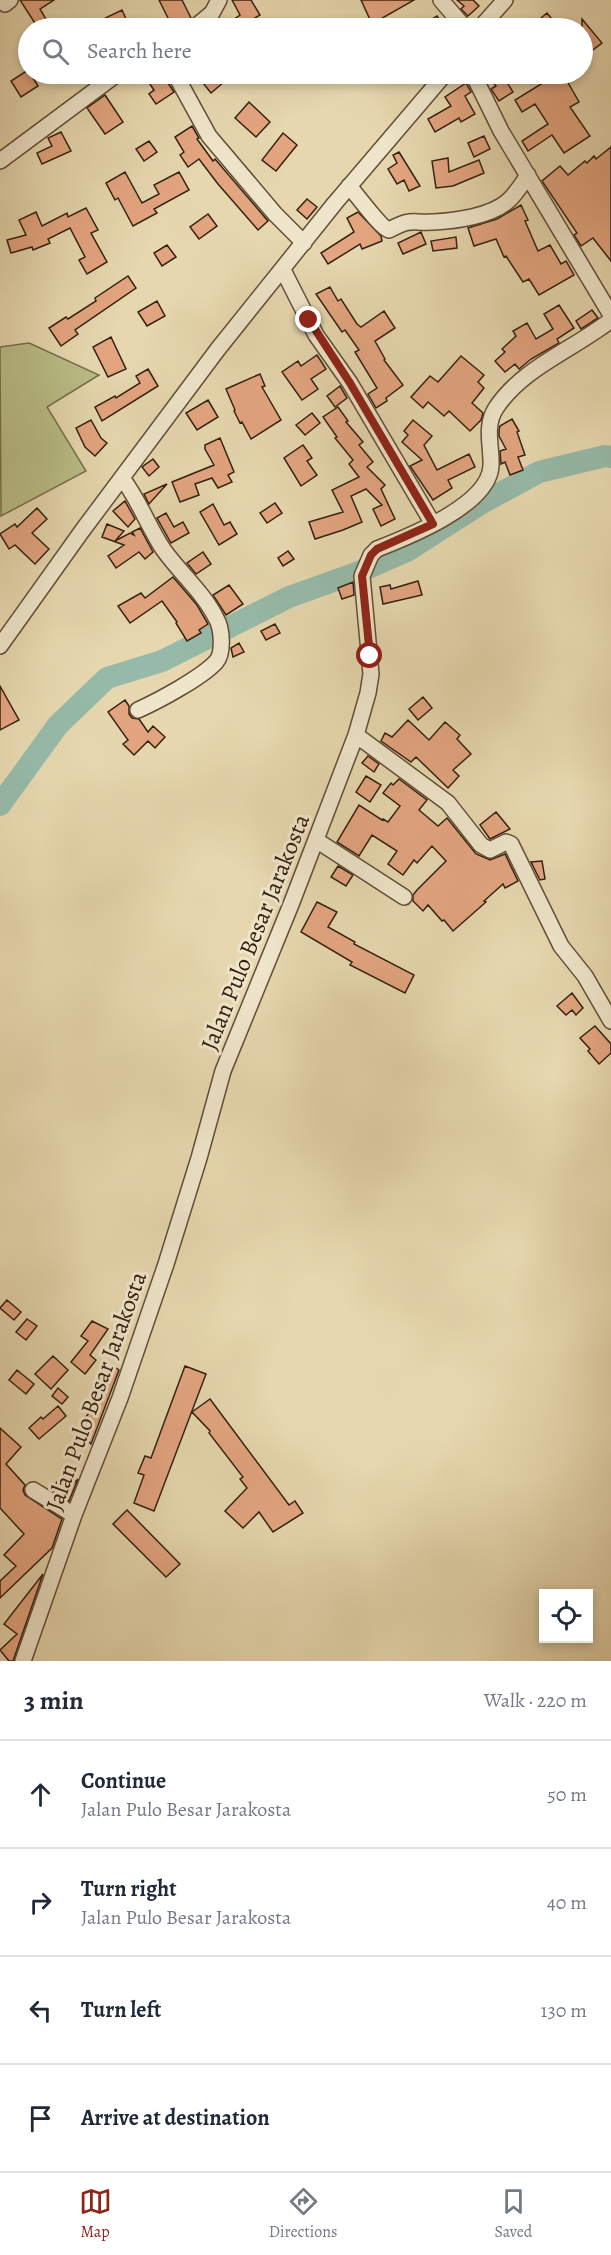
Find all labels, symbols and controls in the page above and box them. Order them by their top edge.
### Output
search box [18,18,593,84]
icon: search [39,35,72,68]
text: Search here [87,36,192,66]
route end [295,306,321,332]
route start [356,642,382,668]
street label: Jalan Pulo Besar Jarakosta [193,808,317,1055]
street label: Jalan Pulo Besar Jarakosta [38,1266,154,1515]
map controls [539,1589,593,1643]
button: locate [539,1589,593,1643]
text: 3 min [24,1683,84,1718]
text: Walk · 220 m [484,1687,587,1714]
text: Continue [81,1766,166,1796]
icon: ahead [24,1778,57,1811]
text: 50 m [547,1781,587,1808]
text: Jalan Pulo Besar Jarakosta [81,1796,291,1823]
text: Turn right [81,1874,177,1904]
icon: right [24,1886,57,1919]
text: 40 m [547,1889,587,1916]
text: Jalan Pulo Besar Jarakosta [81,1904,291,1931]
icon: left [24,1994,57,2027]
text: Turn left [81,1995,161,2025]
text: 130 m [541,1997,587,2024]
icon: arrive [24,2102,57,2135]
text: Arrive at destination [81,2103,270,2133]
tab: Map [79,2185,112,2243]
tab: Directions [269,2185,337,2243]
tab: Saved [494,2185,532,2243]

